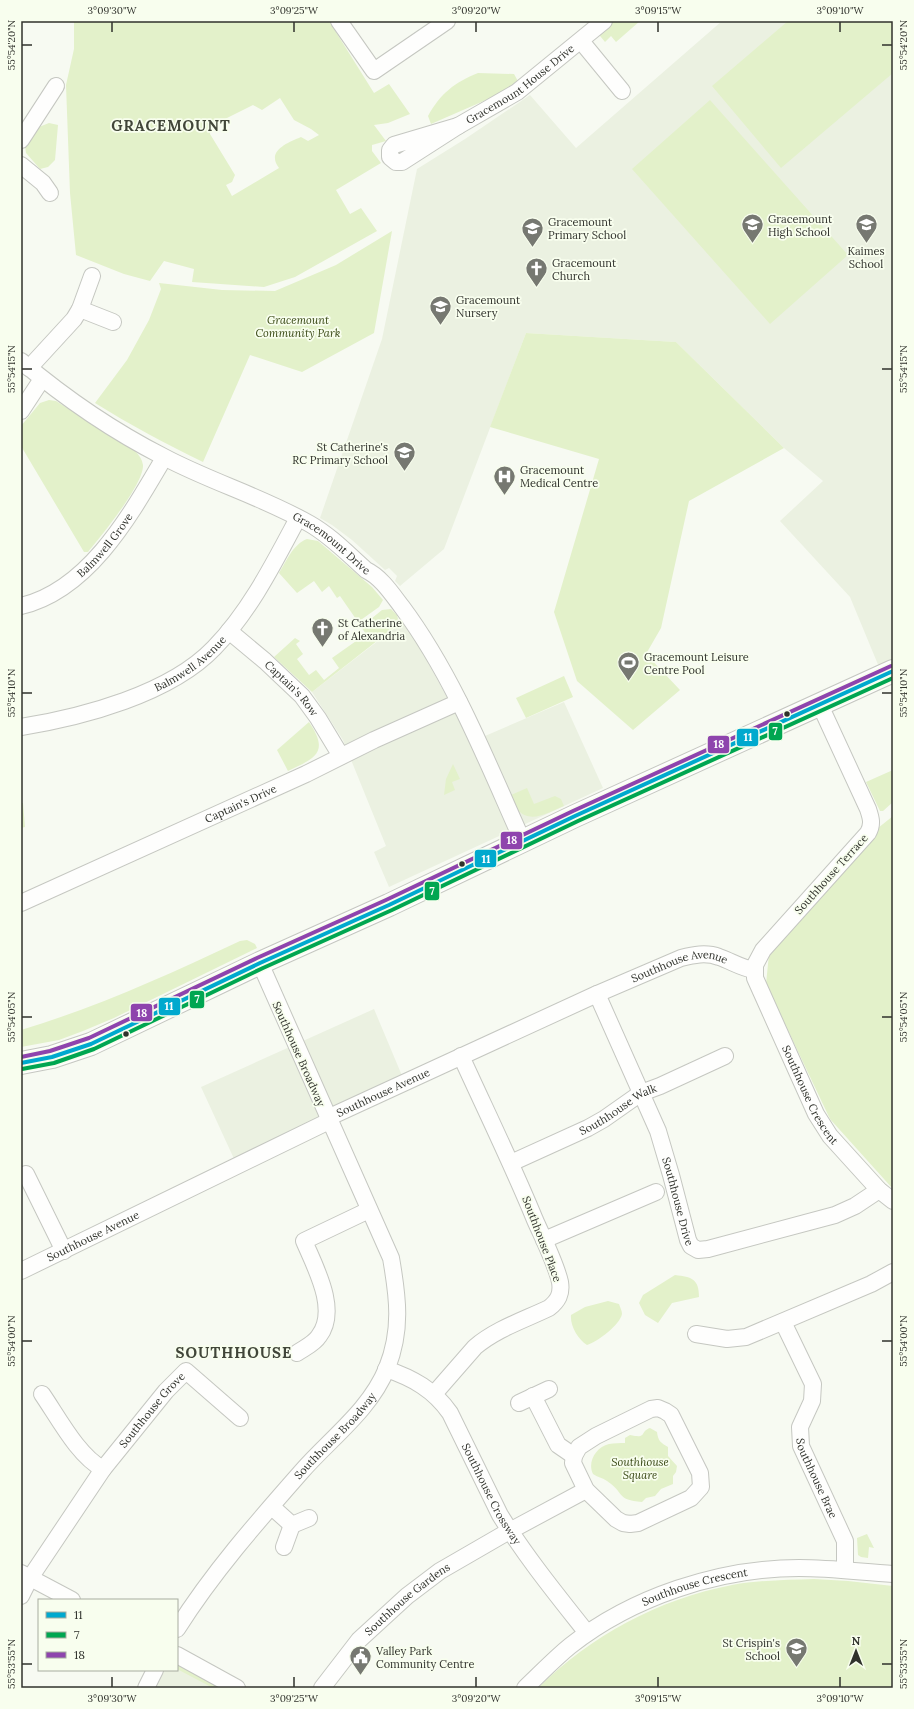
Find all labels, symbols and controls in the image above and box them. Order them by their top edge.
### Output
text: 3°09'30"W [88,4,137,17]
text: 3°09'25"W [270,4,319,17]
text: 3°09'20"W [452,4,501,17]
text: 3°09'15"W [635,4,682,17]
text: 3°09'10"W [817,4,865,17]
text: 55°54'20"N [5,19,18,70]
text: 55°54'20"N [897,19,910,70]
street label: Gracemount House Drive [463,41,577,127]
district label: GRACEMOUNT [111,116,231,135]
school or university icon: Gracemount High School [740,212,766,245]
place label: Gracemount High School [768,212,833,239]
school or university icon: Kaimes School [853,212,879,245]
school or university icon: Gracemount Primary School [520,215,546,248]
place label: Gracemount Primary School [548,215,626,242]
place label: Kaimes School [847,244,885,271]
church icon: Gracemount Church [523,256,549,289]
place label: Gracemount Church [552,256,617,283]
school or university icon: Gracemount Nursery [428,293,454,326]
place label: Gracemount Nursery [456,293,521,320]
park label: Gracemount Community Park [255,313,341,340]
text: 55°54'15"N [5,345,18,393]
text: 55°54'15"N [897,345,910,393]
place label: St Catherine's RC Primary School [292,440,388,467]
school or university icon: St Catherine's RC Primary School [391,440,417,473]
hospital icon: Gracemount Medical Centre [492,463,518,496]
place label: Gracemount Medical Centre [520,463,598,490]
street label: Gracemount Drive [290,509,372,578]
street label: Balmwell Grove [74,510,136,580]
church icon: St Catherine of Alexandria [309,616,335,649]
place label: St Catherine of Alexandria [338,616,405,643]
street label: Balmwell Avenue [152,633,229,695]
sports icon: Gracemount Leisure Centre Pool [616,650,642,683]
place label: Gracemount Leisure Centre Pool [644,650,749,677]
street label: Captain's Row [262,657,321,719]
text: 55°54'10"N [5,668,18,717]
text: 55°54'10"N [897,668,910,717]
unlabelled marker [782,709,792,719]
line badge: 7 [768,722,783,741]
text: 7 [772,724,778,738]
line badge: 11 [736,728,759,747]
text: 11 [744,730,753,744]
line badge: 18 [707,735,730,754]
text: 18 [714,737,724,751]
street label: Captain's Drive [202,781,279,826]
line badge: 18 [500,831,523,850]
street label: Southhouse Terrace [791,831,871,917]
text: 18 [507,833,517,847]
line badge: 11 [474,849,497,868]
text: 11 [482,852,491,866]
unlabelled marker [457,859,467,869]
line badge: 7 [424,881,440,901]
text: 7 [429,884,435,898]
street label: Southhouse Avenue [629,947,730,986]
line badge: 7 [189,990,205,1009]
text: 55°54'05"N [5,991,18,1042]
text: 55°54'05"N [897,991,910,1042]
text: 7 [194,992,200,1006]
line badge: 11 [158,997,181,1016]
text: 11 [165,999,174,1013]
street label: Southhouse Broadway [269,999,329,1109]
line badge: 18 [130,1003,153,1022]
text: 18 [137,1006,147,1020]
unlabelled marker [121,1029,131,1039]
street label: Southhouse Crescent [779,1043,842,1148]
street label: Southhouse Avenue [334,1065,432,1120]
street label: Southhouse Walk [577,1081,659,1138]
street label: Southhouse Drive [659,1155,697,1248]
street label: Southhouse Place [519,1194,565,1284]
street label: Southhouse Avenue [44,1208,141,1264]
text: 55°54'00"N [5,1315,18,1367]
text: 55°54'00"N [897,1315,910,1367]
district label: SOUTHHOUSE [176,1343,292,1362]
street label: Southhouse Grove [116,1369,188,1451]
street label: Southhouse Broadway [291,1389,379,1482]
street label: Southhouse Brae [794,1438,840,1521]
street label: Southhouse Crossway [459,1441,524,1547]
park label: Southhouse Square [611,1455,669,1482]
street label: Southhouse Gardens [362,1560,452,1638]
street label: Southhouse Crescent [639,1565,749,1609]
legend [38,1599,178,1671]
text: 11 [74,1607,83,1622]
text: 7 [74,1627,80,1642]
north arrow [836,1631,876,1671]
text: N [852,1634,861,1648]
place label: St Crispin's School [722,1636,780,1663]
school or university icon: St Crispin's School [783,1636,809,1669]
text: 55°53'55"N [5,1639,18,1689]
text: 55°53'55"N [897,1639,910,1689]
public building icon: Valley Park Community Centre [348,1644,374,1677]
place label: Valley Park Community Centre [375,1644,474,1671]
text: 18 [74,1647,85,1662]
text: 3°09'30"W [88,1692,137,1705]
text: 3°09'25"W [270,1692,319,1705]
text: 3°09'20"W [452,1692,501,1705]
text: 3°09'15"W [635,1692,682,1705]
text: 3°09'10"W [817,1692,865,1705]

